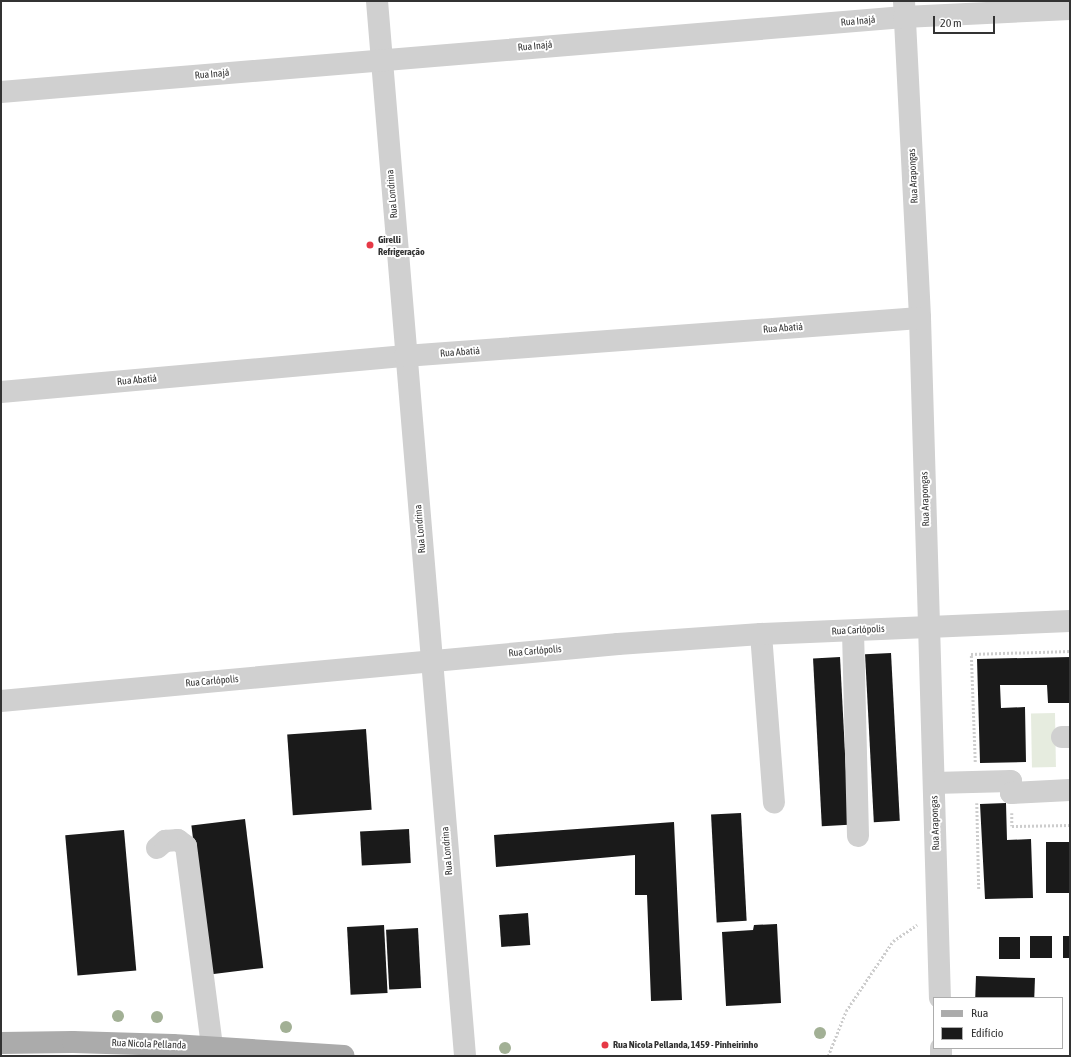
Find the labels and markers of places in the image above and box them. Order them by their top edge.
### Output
place label: Girelli Refrigeração [378,233,425,256]
marker: Girelli Refrigeração [365,240,375,250]
place label: Rua Nicola Pellanda, 1459 - Pinheirinho [613,1039,758,1051]
marker: Rua Nicola Pellanda, 1459 - Pinheirinho [600,1040,610,1050]

